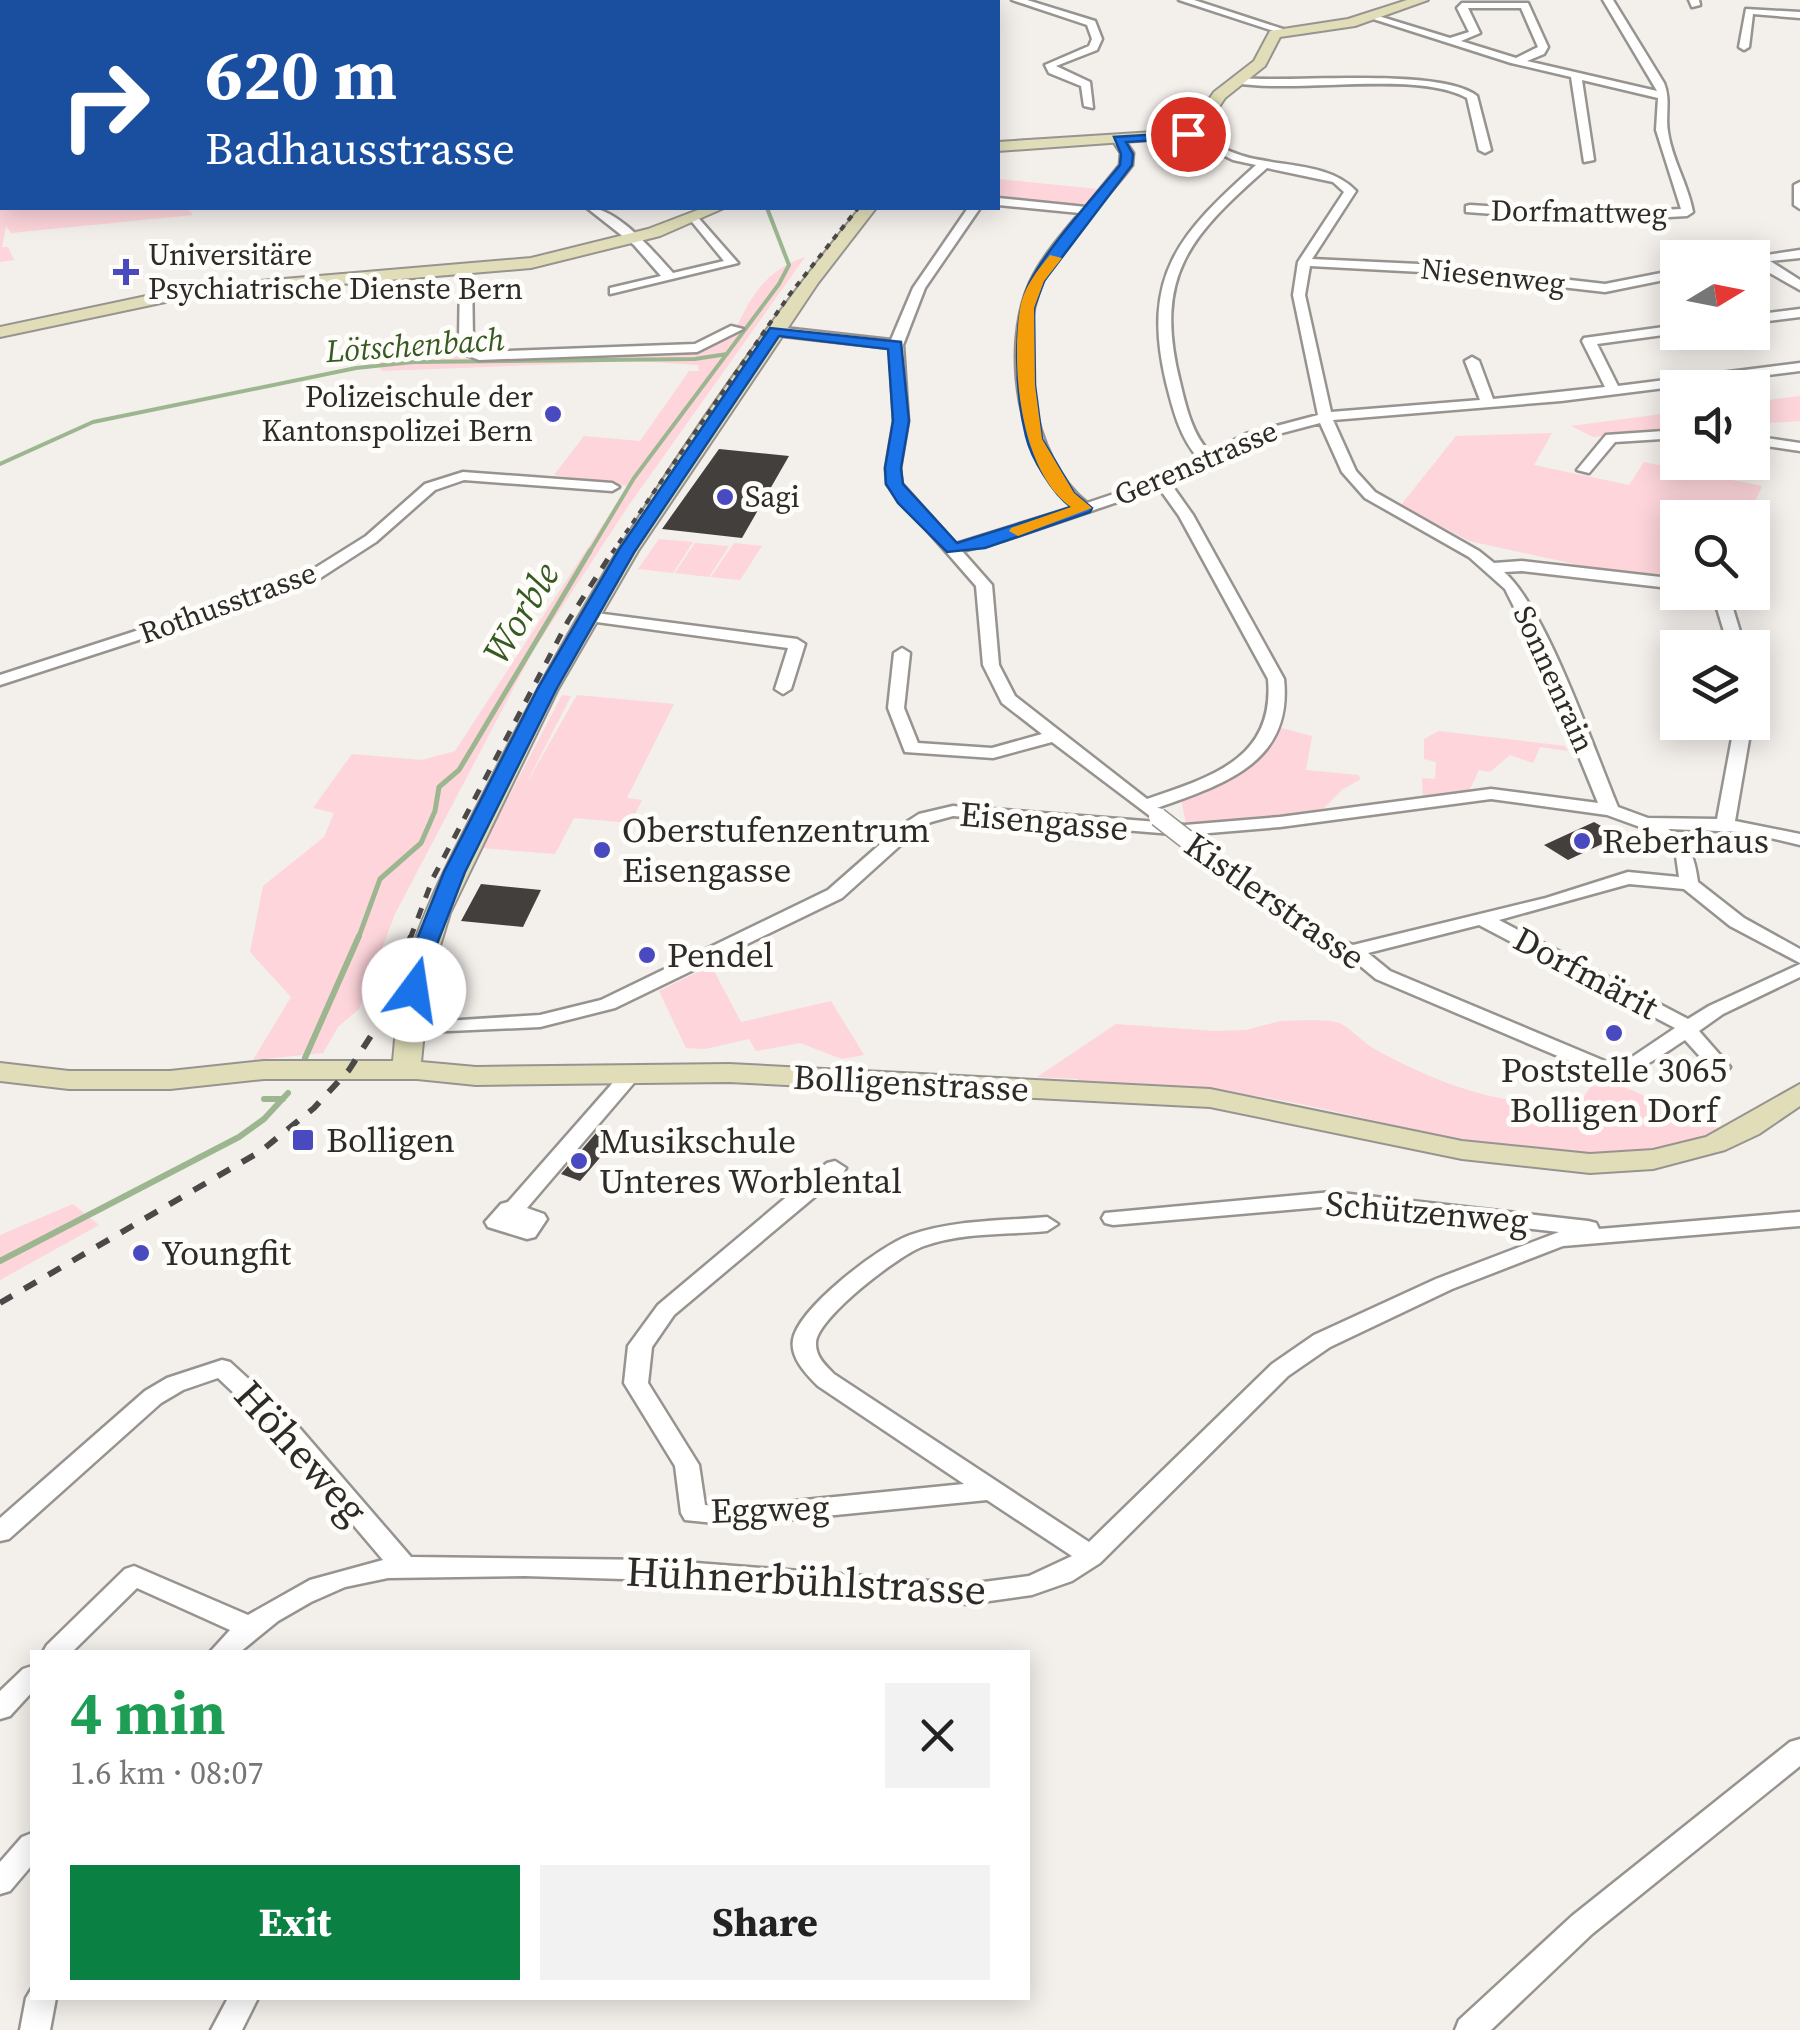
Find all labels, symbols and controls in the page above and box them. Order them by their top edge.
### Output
text: 620 m [205,26,397,122]
icon: right [40,40,170,170]
pin [1146,92,1231,177]
icon: arrive [1161,107,1216,162]
text: Badhausstrasse [205,117,515,179]
street label: Dorfmattweg [1490,189,1668,234]
place label: Universitäre Psychiatrische Dienste Bern [148,234,523,309]
north arrow [1660,240,1770,350]
map controls [1660,240,1770,740]
street label: Niesenweg [1419,248,1567,303]
marker: Universitäre Psychiatrische Dienste Bern [113,259,139,285]
water label: Lötschenbach [323,317,506,373]
button: sound [1660,370,1770,480]
place label: Polizeischule der Kantonspolizei Bern [262,376,533,451]
marker: Polizeischule der Kantonspolizei Bern [542,403,564,425]
street label: Gerenstrasse [1108,410,1284,515]
place label: Sagi [745,476,800,517]
marker: Sagi [714,486,736,508]
button: search [1660,500,1770,610]
street label: Rothusstrasse [134,552,322,653]
water label: Worble [470,552,572,673]
street label: Sonnenrain [1504,599,1605,759]
button: layers [1660,630,1770,740]
street label: Eisengasse [958,790,1130,852]
place label: Oberstufenzentrum Eisengasse [622,806,930,894]
place label: Reberhaus [1602,817,1769,865]
street label: Kistlerstrasse [1175,821,1375,981]
marker: Reberhaus [1571,830,1593,852]
marker: Oberstufenzentrum Eisengasse [591,839,613,861]
street label: Dorfmärit [1505,915,1667,1031]
place label: Pendel [667,931,774,979]
position arrow [362,938,466,1042]
marker: Pendel [636,944,658,966]
marker: Poststelle 3065 Bolligen Dorf [1603,1022,1625,1044]
place label: Poststelle 3065 Bolligen Dorf [1501,1046,1727,1134]
street label: Bolligenstrasse [792,1053,1030,1113]
place label: Bolligen [326,1116,455,1164]
place label: Musikschule Unteres Worblental [599,1117,902,1205]
marker: Bolligen [290,1127,316,1153]
marker: Musikschule Unteres Worblental [568,1150,590,1172]
street label: Schützenweg [1324,1179,1530,1245]
place label: Youngfit [161,1229,292,1277]
marker: Youngfit [130,1242,152,1264]
street label: Höheweg [222,1367,382,1537]
street label: Eggweg [710,1483,830,1535]
street label: Hühnerbühlstrasse [624,1542,988,1618]
text: 4 min [70,1672,226,1754]
button: close [885,1683,990,1788]
text: 1.6 km · 08:07 [70,1751,264,1795]
button: Exit [70,1865,520,1980]
button: Share [540,1865,990,1980]

